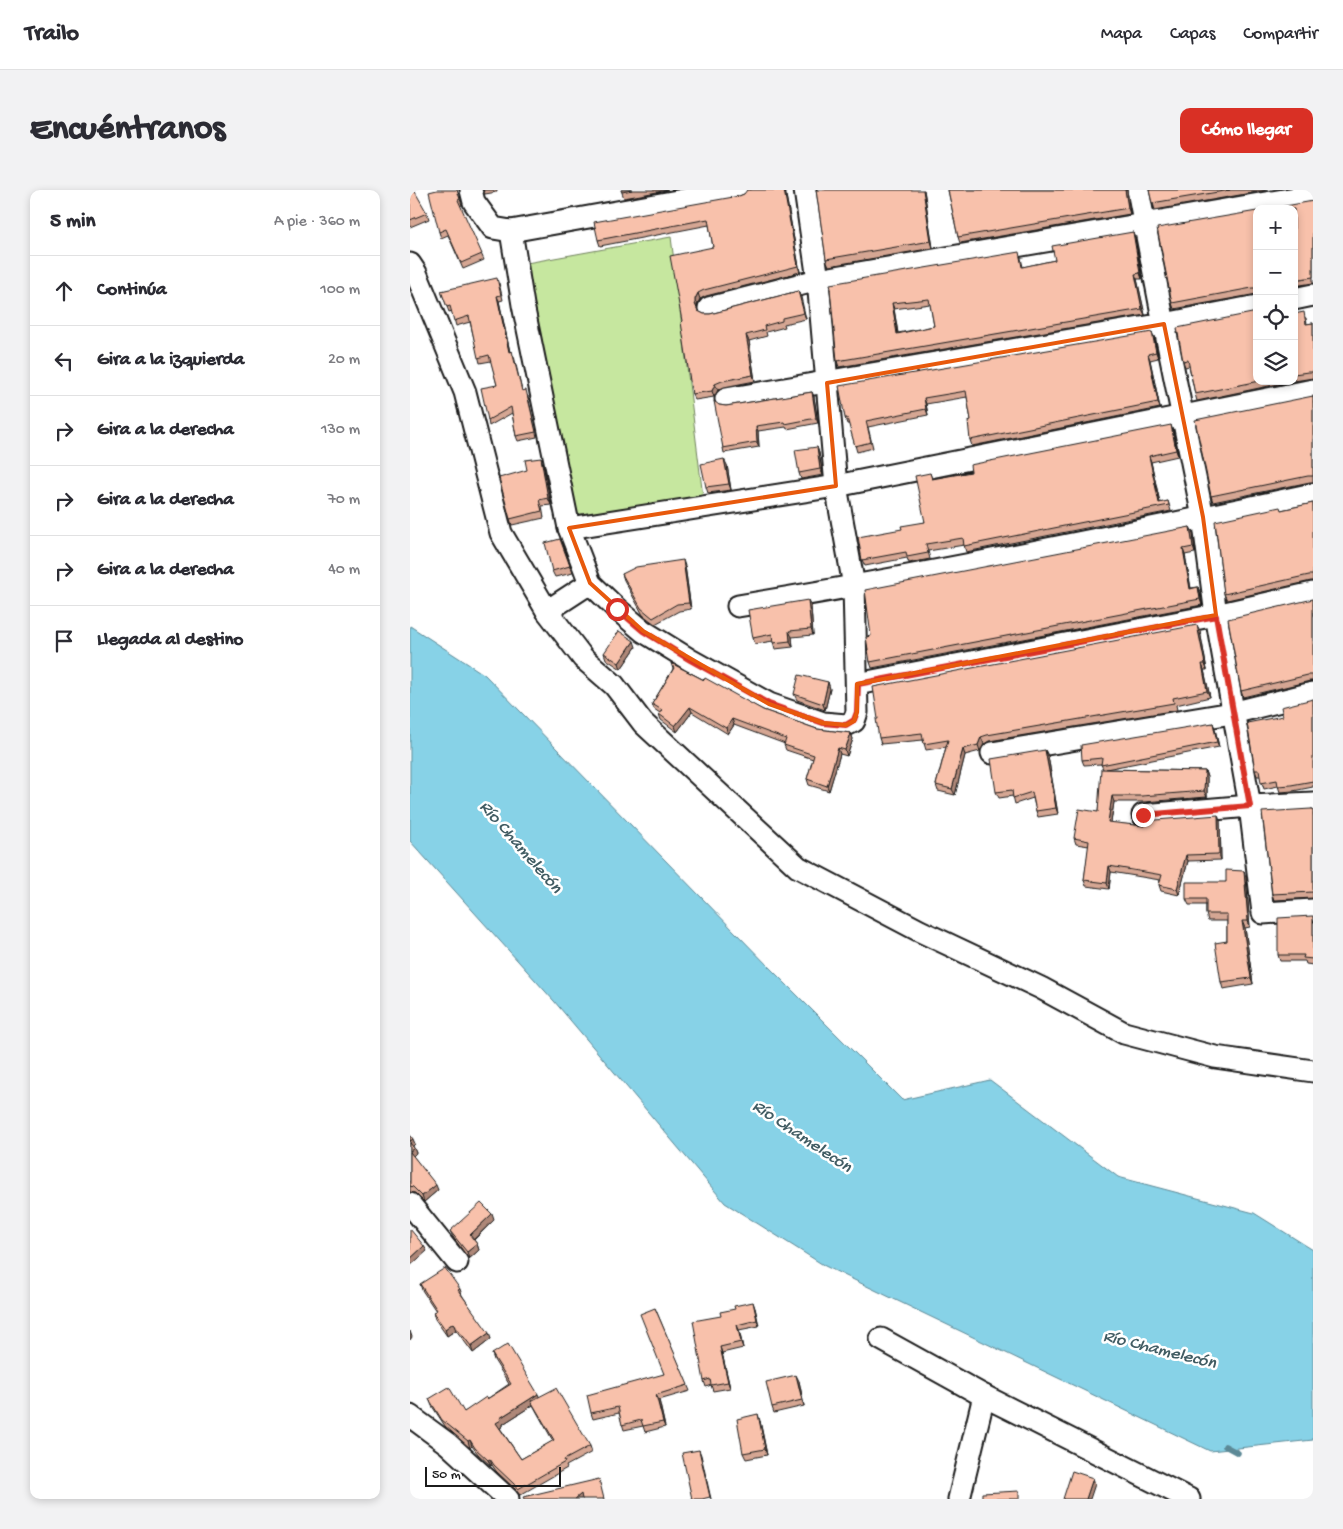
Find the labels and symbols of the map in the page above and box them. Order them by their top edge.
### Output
route start [606,598,629,621]
water label: Río Chamelecón [474,797,566,899]
route end [1132,804,1155,827]
water label: Río Chamelecón [748,1096,856,1178]
water label: Río Chamelecón [1101,1326,1218,1375]
scale bar [425,1464,561,1487]

